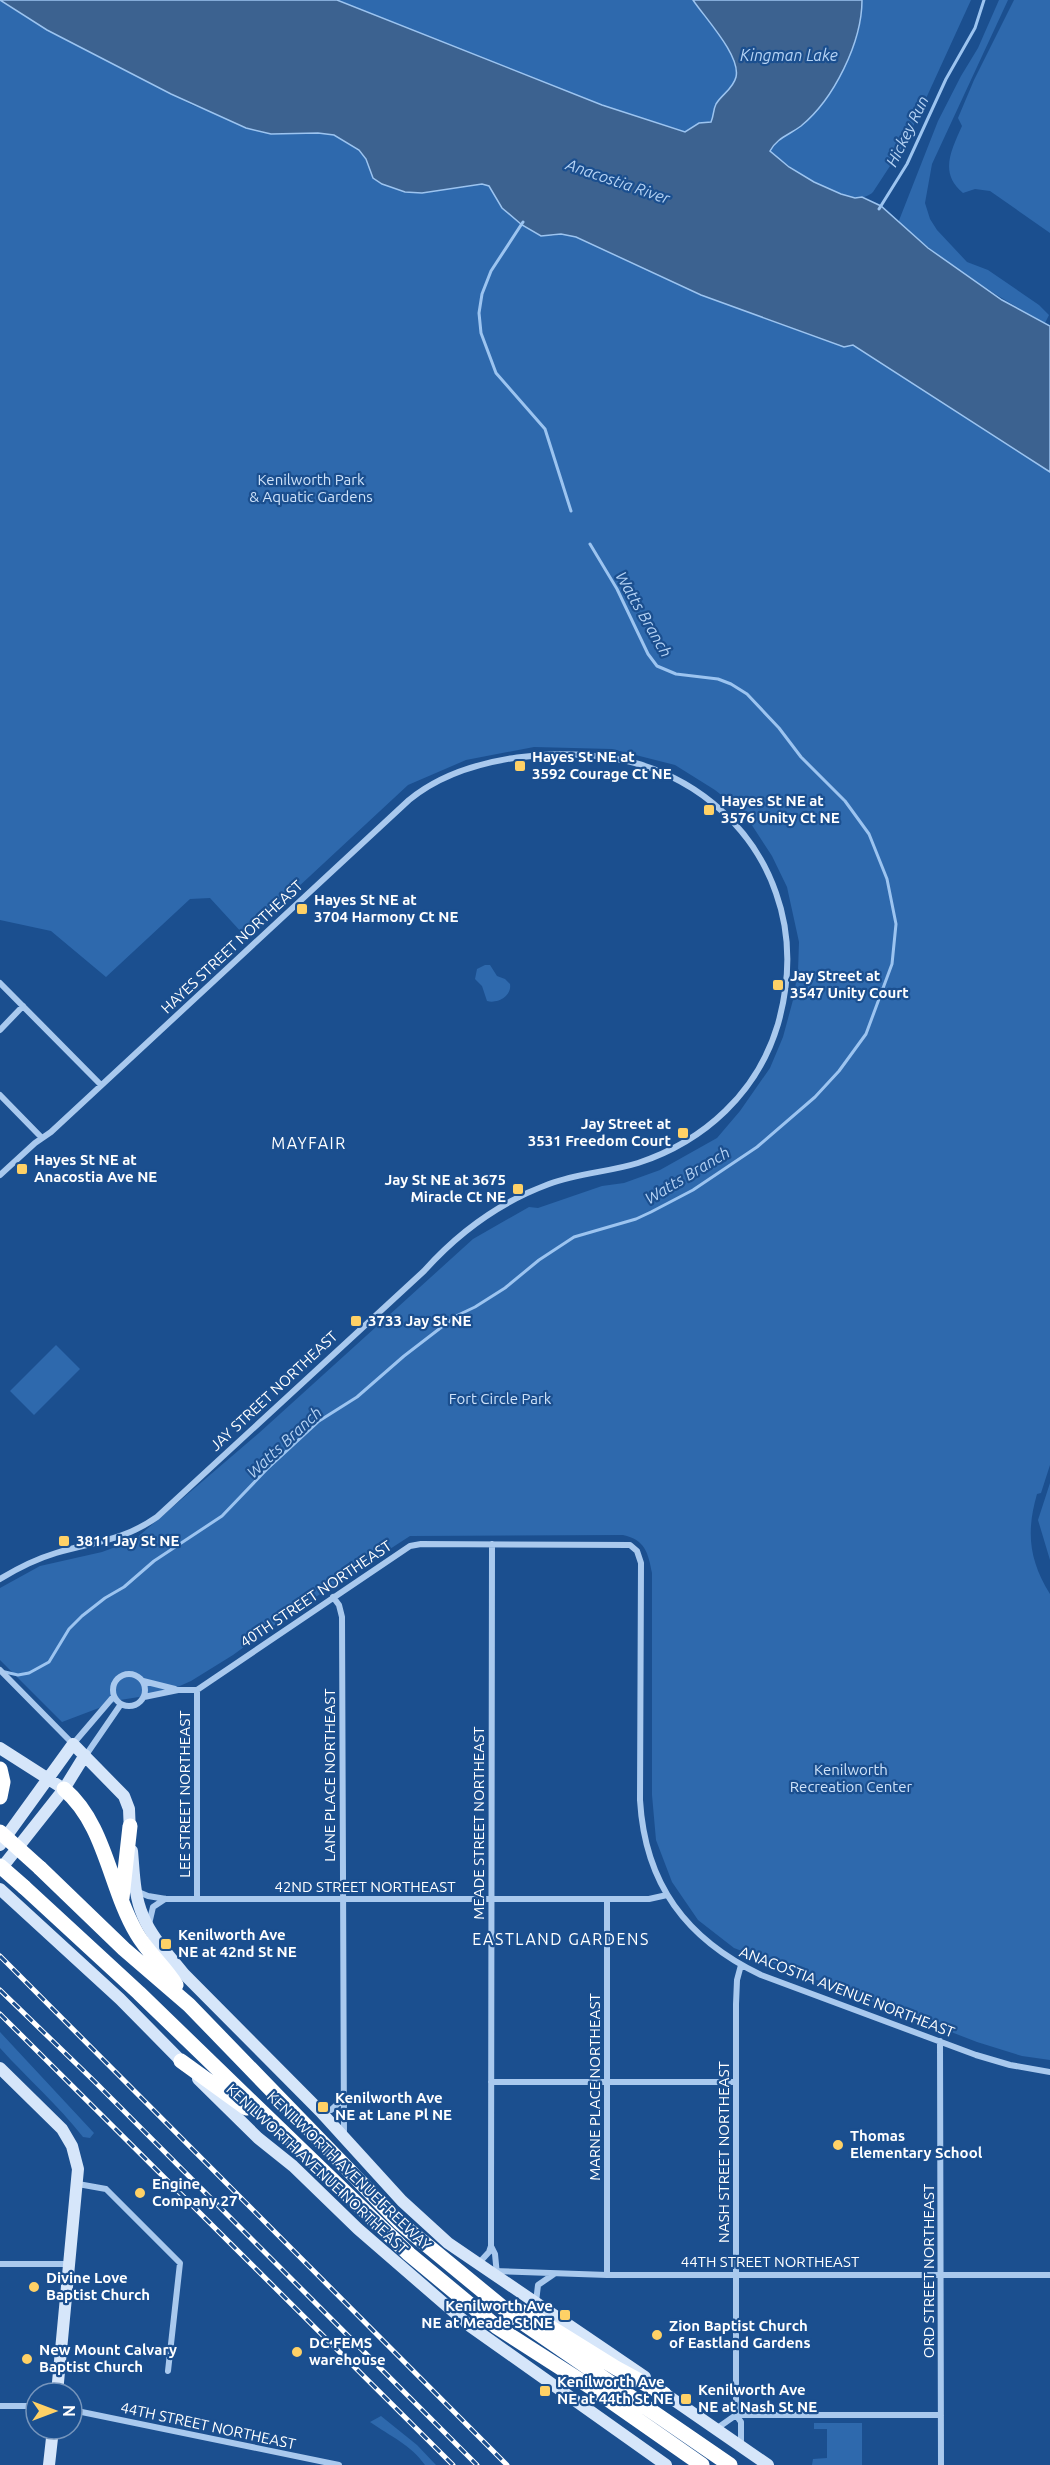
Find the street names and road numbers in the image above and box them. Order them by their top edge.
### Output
street label: HAYES STREET NORTHEAST [157,876,306,1017]
street label: JAY STREET NORTHEAST [207,1327,341,1454]
street label: 40TH STREET NORTHEAST [237,1536,395,1651]
street label: LANE PLACE NORTHEAST [321,1688,338,1862]
street label: LEE STREET NORTHEAST [176,1710,193,1878]
street label: MEADE STREET NORTHEAST [470,1726,487,1920]
street label: 42ND STREET NORTHEAST [274,1878,456,1895]
street label: ANACOSTIA AVENUE NORTHEAST [737,1943,958,2041]
street label: MARNE PLACE NORTHEAST [586,1993,603,2181]
street label: NASH STREET NORTHEAST [715,2060,732,2243]
street label: KENILWORTH AVENUE NORTHEAST [223,2080,412,2258]
street label: KENILWORTH AVENUE FREEWAY [264,2088,435,2254]
street label: ORD STREET NORTHEAST [920,2183,937,2358]
street label: 44TH STREET NORTHEAST [681,2253,860,2270]
street label: 44TH STREET NORTHEAST [119,2399,298,2453]

